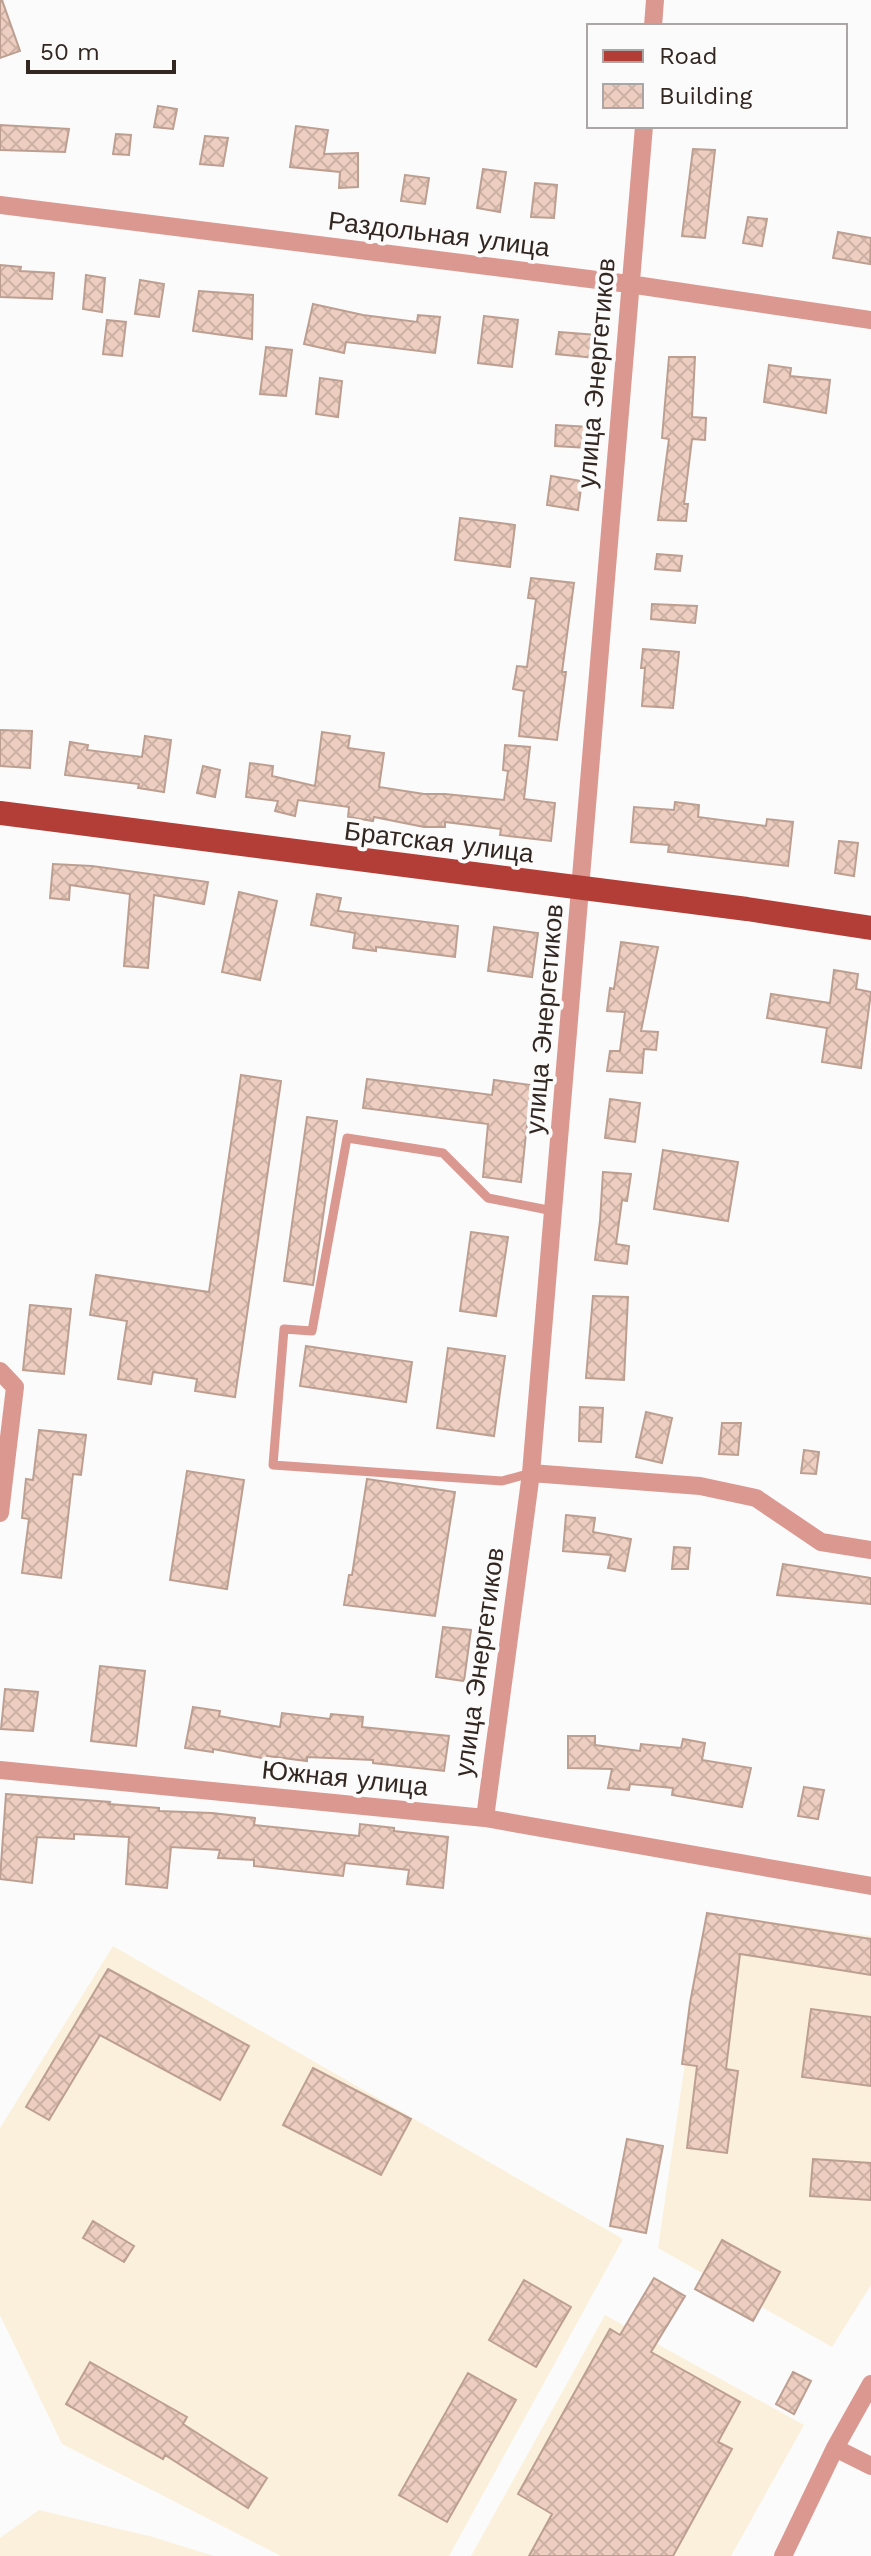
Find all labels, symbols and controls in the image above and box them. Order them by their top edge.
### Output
scale bar [28,24,174,74]
legend [587,24,847,128]
text: 50 m [40,38,100,66]
text: Road [659,42,718,70]
text: Building [659,82,752,110]
street label: Раздольная улица [326,206,552,263]
street label: улица Энергетиков [571,257,621,489]
street label: Братская улица [342,815,536,869]
street label: улица Энергетиков [519,903,569,1135]
street label: улица Энергетиков [448,1545,510,1779]
street label: Южная улица [260,1754,430,1802]

